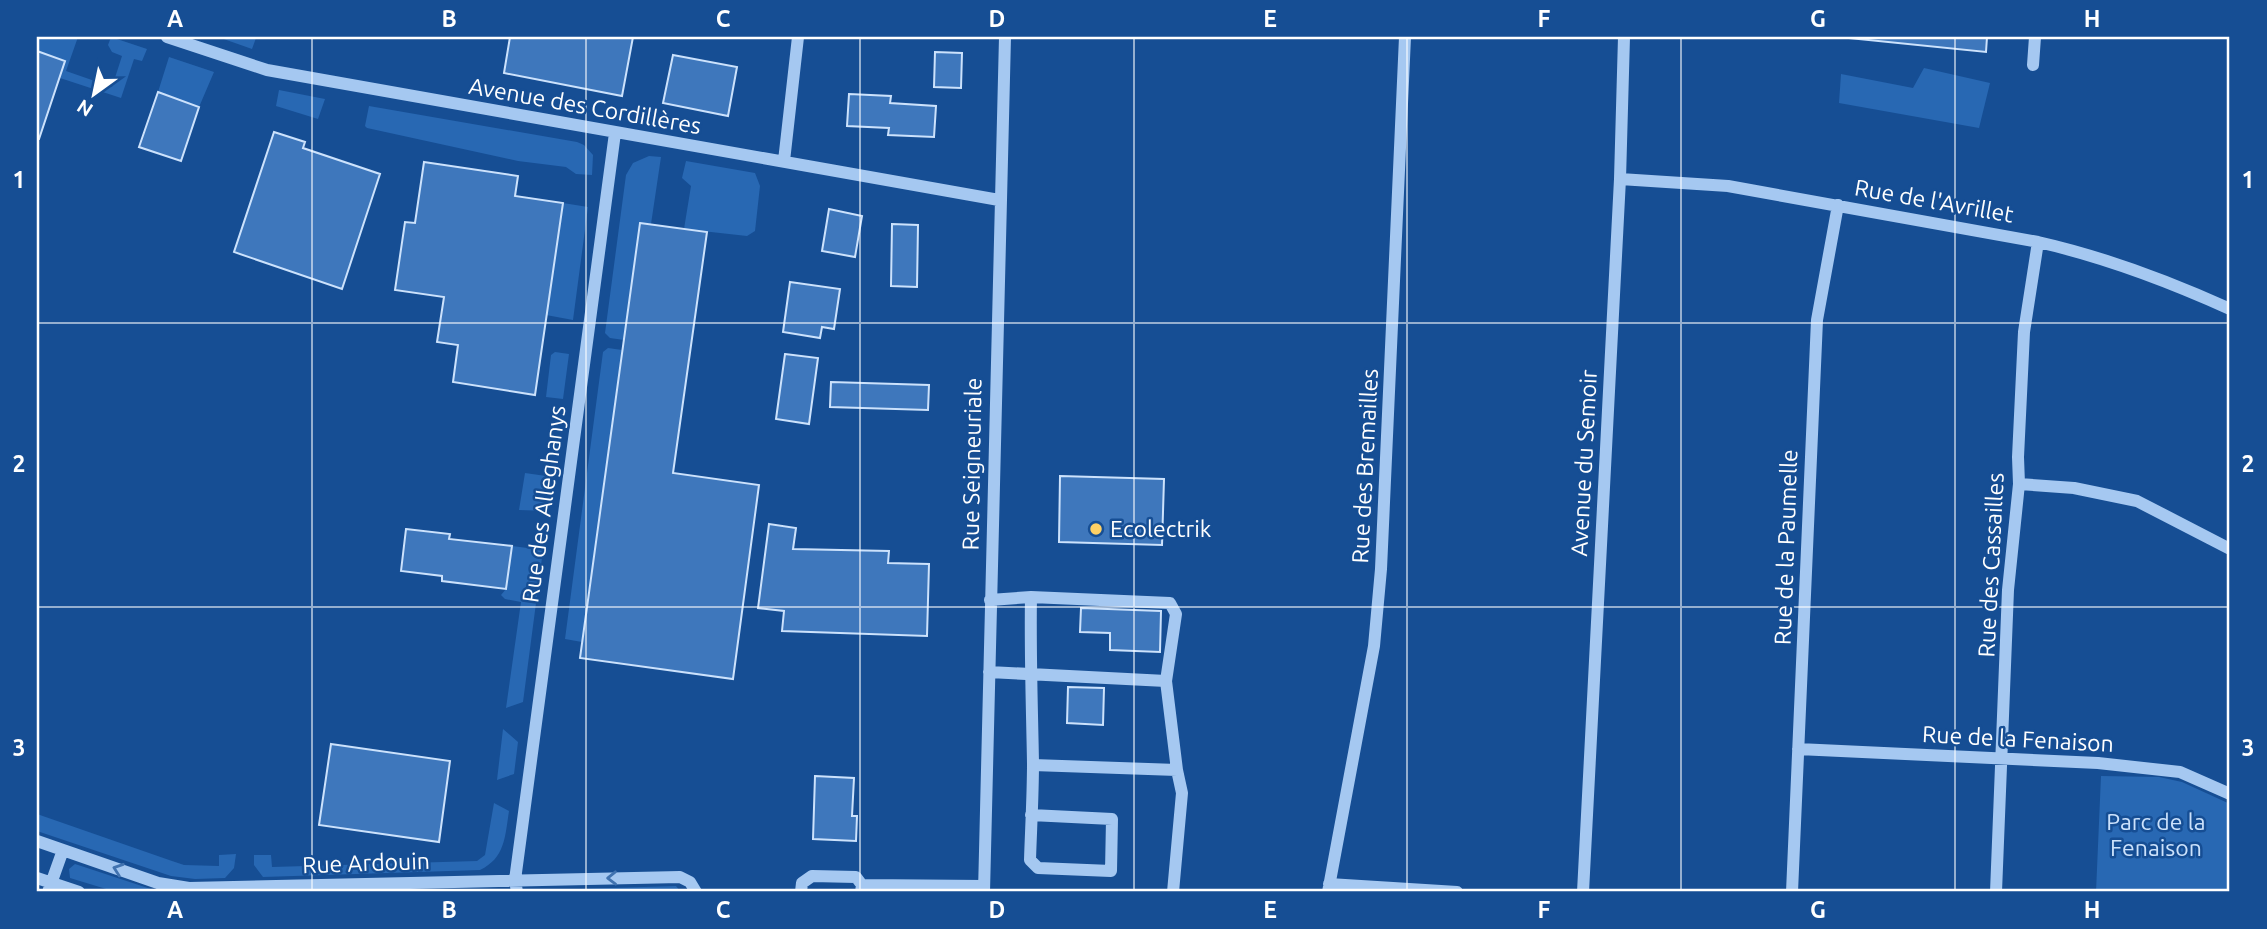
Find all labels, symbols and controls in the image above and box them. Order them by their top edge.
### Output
text: A [167,6,183,31]
text: B [441,6,457,31]
text: C [716,6,731,31]
text: D [989,6,1005,31]
text: E [1263,6,1277,31]
text: F [1538,6,1551,31]
text: G [1810,6,1826,31]
text: H [2084,6,2100,31]
north arrow [60,60,130,130]
street label: Avenue des Cordillères [467,73,703,138]
text: N [73,95,97,121]
text: 1 [13,167,25,192]
text: 1 [2242,167,2254,192]
street label: Rue de l'Avrillet [1853,174,2015,227]
street label: Rue des Bremailles [1347,368,1382,564]
street label: Avenue du Semoir [1566,369,1601,557]
street label: Rue Seigneuriale [957,377,986,551]
street label: Rue des Alleghanys [517,404,570,604]
street label: Rue de la Paumelle [1770,449,1801,645]
text: 2 [13,451,25,476]
text: 2 [2242,451,2254,476]
street label: Rue des Cassailles [1973,472,2008,658]
place label: Ecolectrik [1110,516,1212,541]
marker: Ecolectrik [1088,521,1104,537]
street label: Rue de la Fenaison [1922,721,2114,756]
text: 3 [13,735,25,760]
text: 3 [2242,735,2254,760]
park label: Parc de la Fenaison [2106,809,2206,860]
street label: Rue Ardouin [302,848,430,877]
one-way arrow [112,863,124,877]
one-way arrow [606,871,617,886]
text: A [167,897,183,922]
text: B [441,897,457,922]
text: C [716,897,731,922]
text: D [989,897,1005,922]
text: E [1263,897,1277,922]
text: F [1538,897,1551,922]
text: G [1810,897,1826,922]
text: H [2084,897,2100,922]

